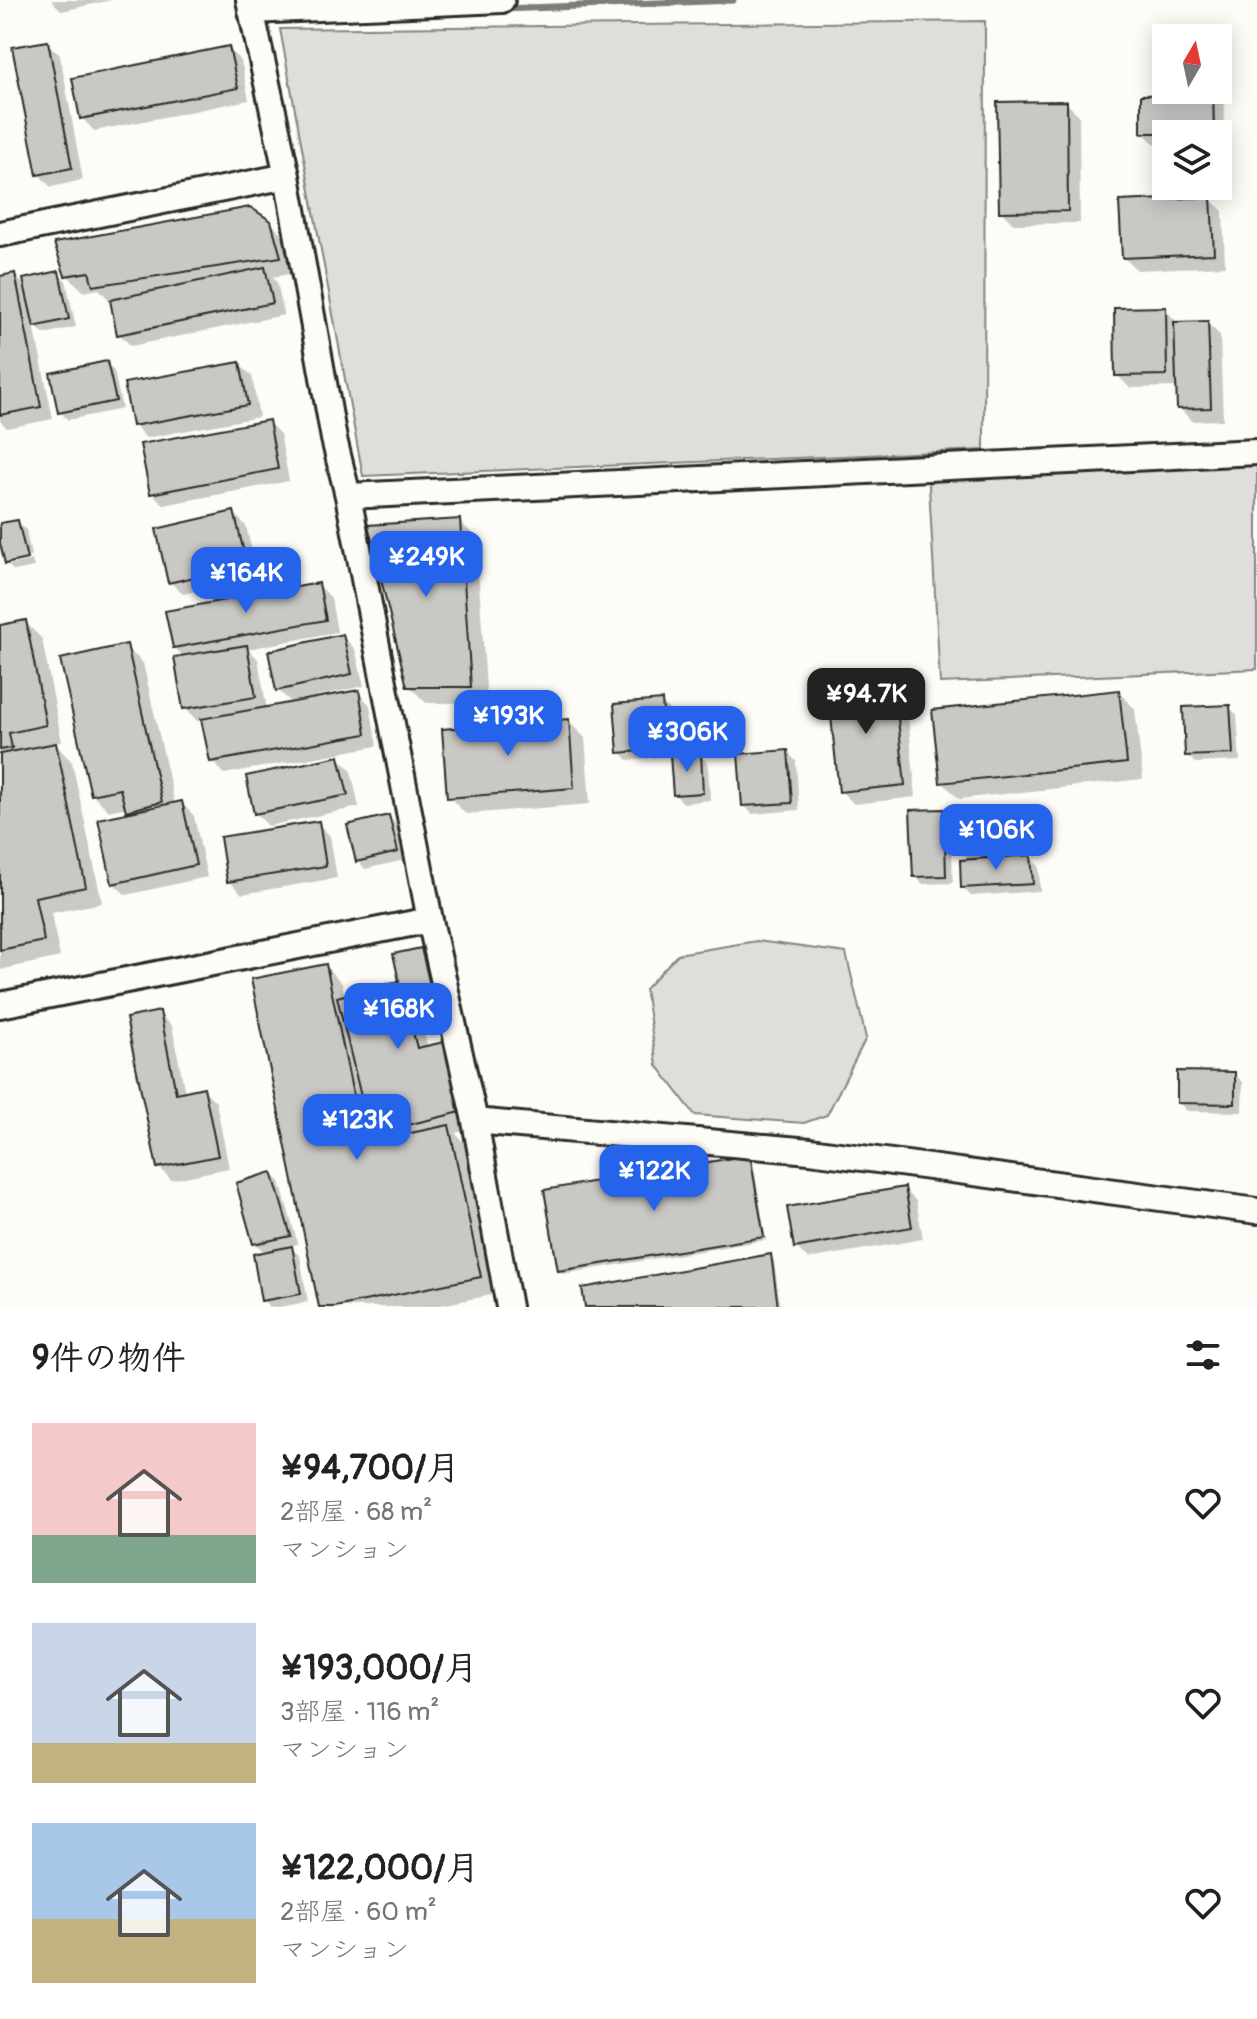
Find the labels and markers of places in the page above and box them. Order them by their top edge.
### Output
pin: ¥249K [370,531,482,599]
pin: ¥164K [190,547,302,615]
pin: ¥94.7K [801,668,931,736]
pin: ¥193K [452,690,564,758]
pin: ¥306K [631,706,743,774]
pin: ¥106K [940,804,1052,872]
pin: ¥168K [342,983,454,1051]
pin: ¥123K [301,1094,413,1162]
pin: ¥122K [598,1145,710,1213]

